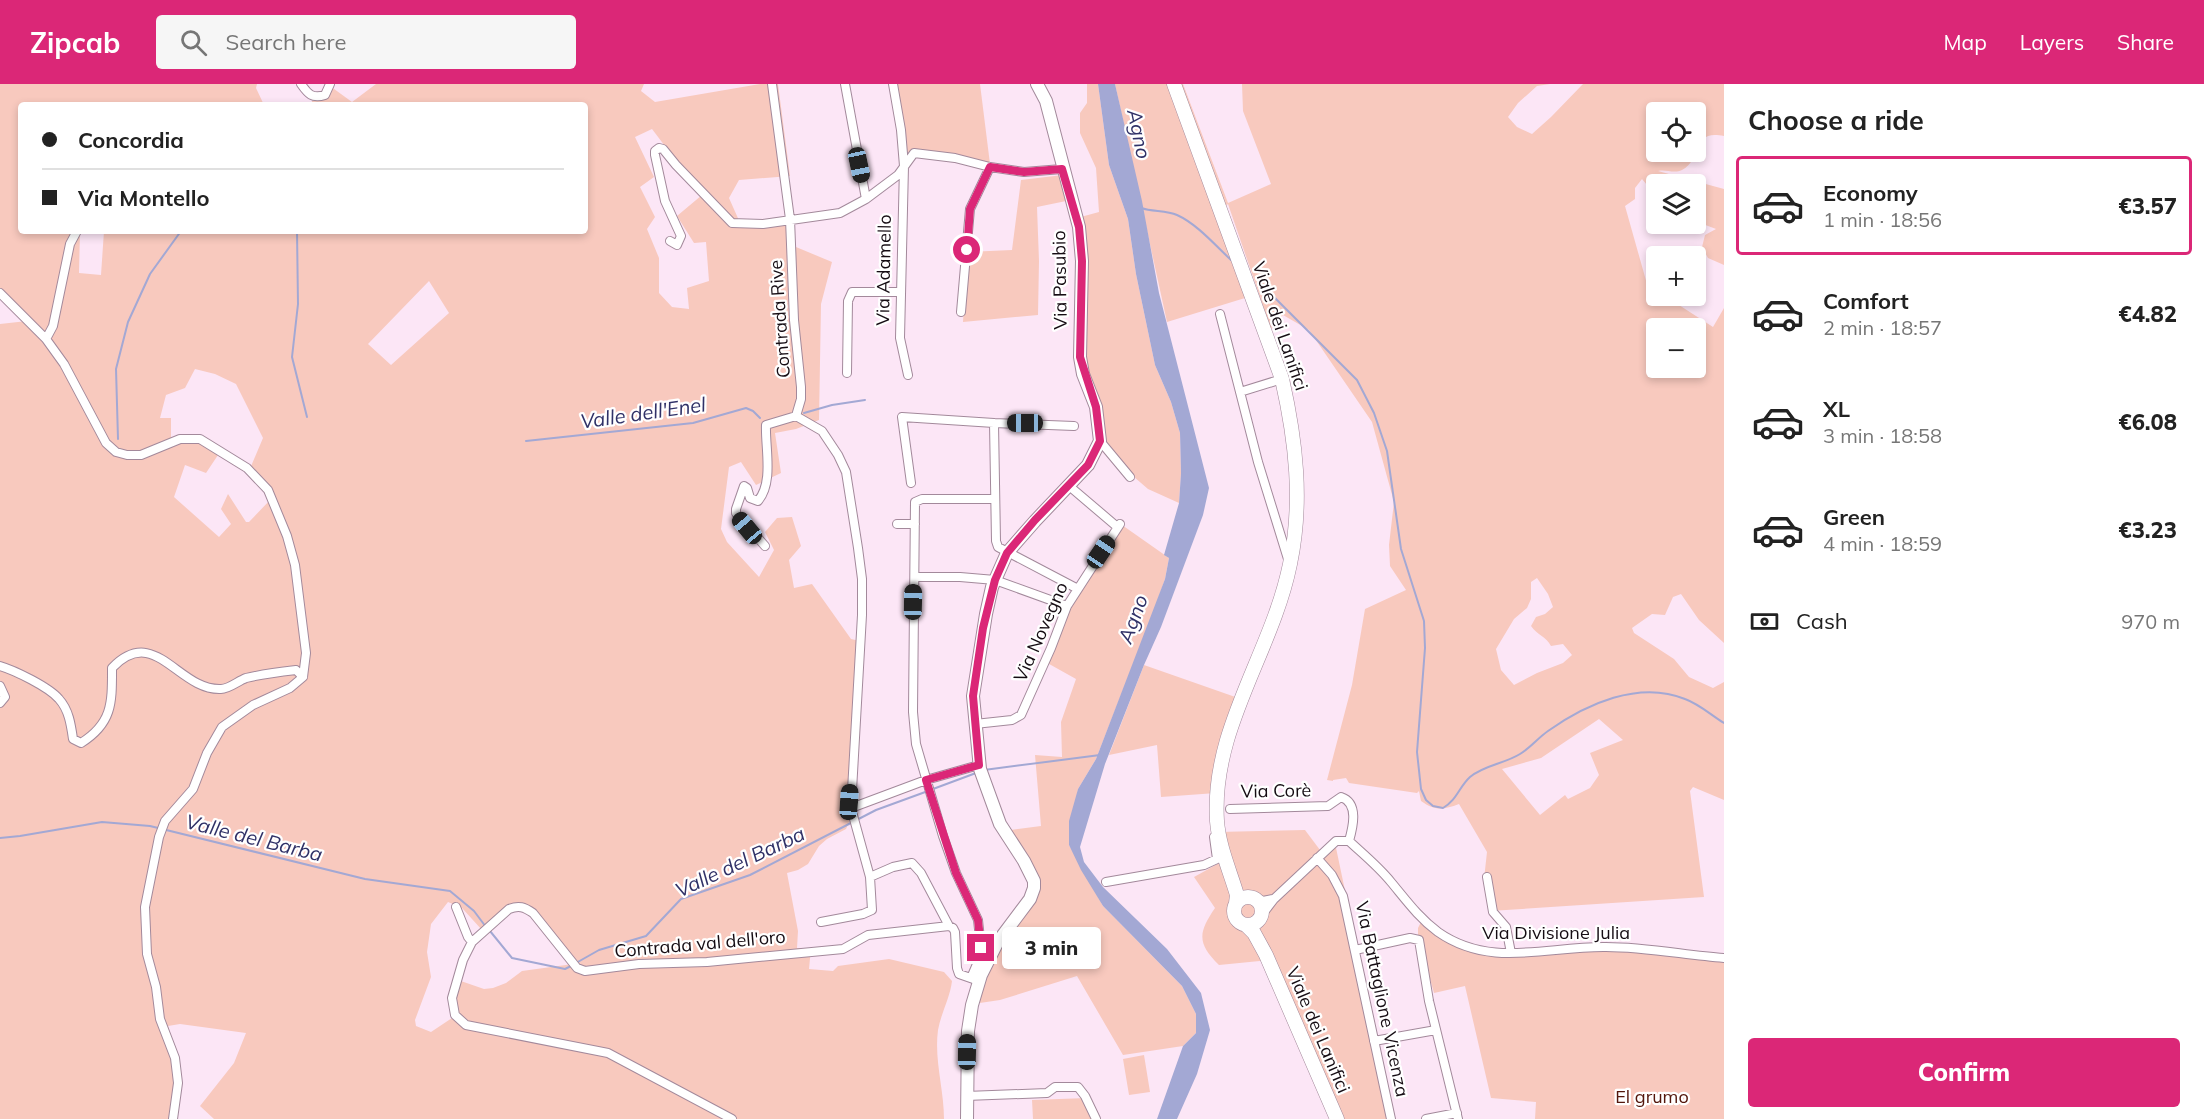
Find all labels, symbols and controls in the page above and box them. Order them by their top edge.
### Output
search box [156,15,576,69]
text: Zipcab [30,25,120,60]
icon: search [177,26,210,59]
text: Search here [225,28,346,56]
text: Map [1944,29,1987,55]
text: Layers [2020,29,2084,55]
text: Share [2117,29,2174,55]
map controls [1646,102,1706,378]
button: locate [1646,102,1706,162]
text: Choose a ride [1748,103,1924,137]
water label: Agno [1122,106,1157,161]
text: Concordia [78,126,184,154]
car [846,146,872,184]
button: layers [1646,174,1706,234]
icon: car [1751,179,1805,233]
text: Economy [1823,179,1918,207]
text: Via Montello [78,184,210,212]
text: €3.57 [2118,192,2177,220]
text: 1 min · 18:56 [1823,207,1942,232]
street label: Via Adamello [871,214,896,326]
street label: Via Pasubio [1047,230,1072,330]
route start [953,236,980,263]
button: + [1646,246,1706,306]
street label: Viale dei Lanifici [1248,258,1313,393]
street label: Contrada Rive [764,259,795,379]
icon: car [1751,287,1805,341]
text: Comfort [1823,287,1909,315]
text: €4.82 [2118,300,2177,328]
text: 2 min · 18:57 [1823,315,1942,340]
button: − [1646,318,1706,378]
water label: Valle dell'Enel [579,391,707,434]
icon: car [1751,395,1805,449]
text: XL [1823,395,1850,423]
text: €6.08 [2118,408,2177,436]
car [1007,414,1043,432]
text: 3 min · 18:58 [1823,423,1942,448]
icon: car [1751,503,1805,557]
text: Green [1823,503,1885,531]
car [729,508,765,548]
text: €3.23 [2118,516,2177,544]
text: 4 min · 18:59 [1823,531,1942,556]
car [1083,532,1119,572]
street label: Via Novegno [1008,578,1073,685]
car [904,584,922,620]
water label: Agno [1112,591,1153,647]
icon: cash [1748,605,1781,638]
text: Cash [1796,607,1848,635]
text: 970 m [2121,609,2180,634]
street label: Via Corè [1241,778,1311,803]
car [839,783,859,821]
water label: Valle del Barba [183,808,325,867]
water label: Valle del Barba [671,821,809,902]
street label: Via Battaglione Vicenza [1351,899,1414,1099]
street label: Via Divisione Julia [1482,921,1630,944]
street label: Contrada val dell'oro [613,925,786,962]
callout: 3 min [1002,927,1101,969]
route end [967,934,994,961]
text: 3 min [1025,935,1078,960]
street label: Viale dei Lanifici [1282,963,1355,1096]
car [958,1034,976,1070]
button: Confirm [1748,1038,2180,1107]
park label: El grumo [1615,1085,1689,1108]

